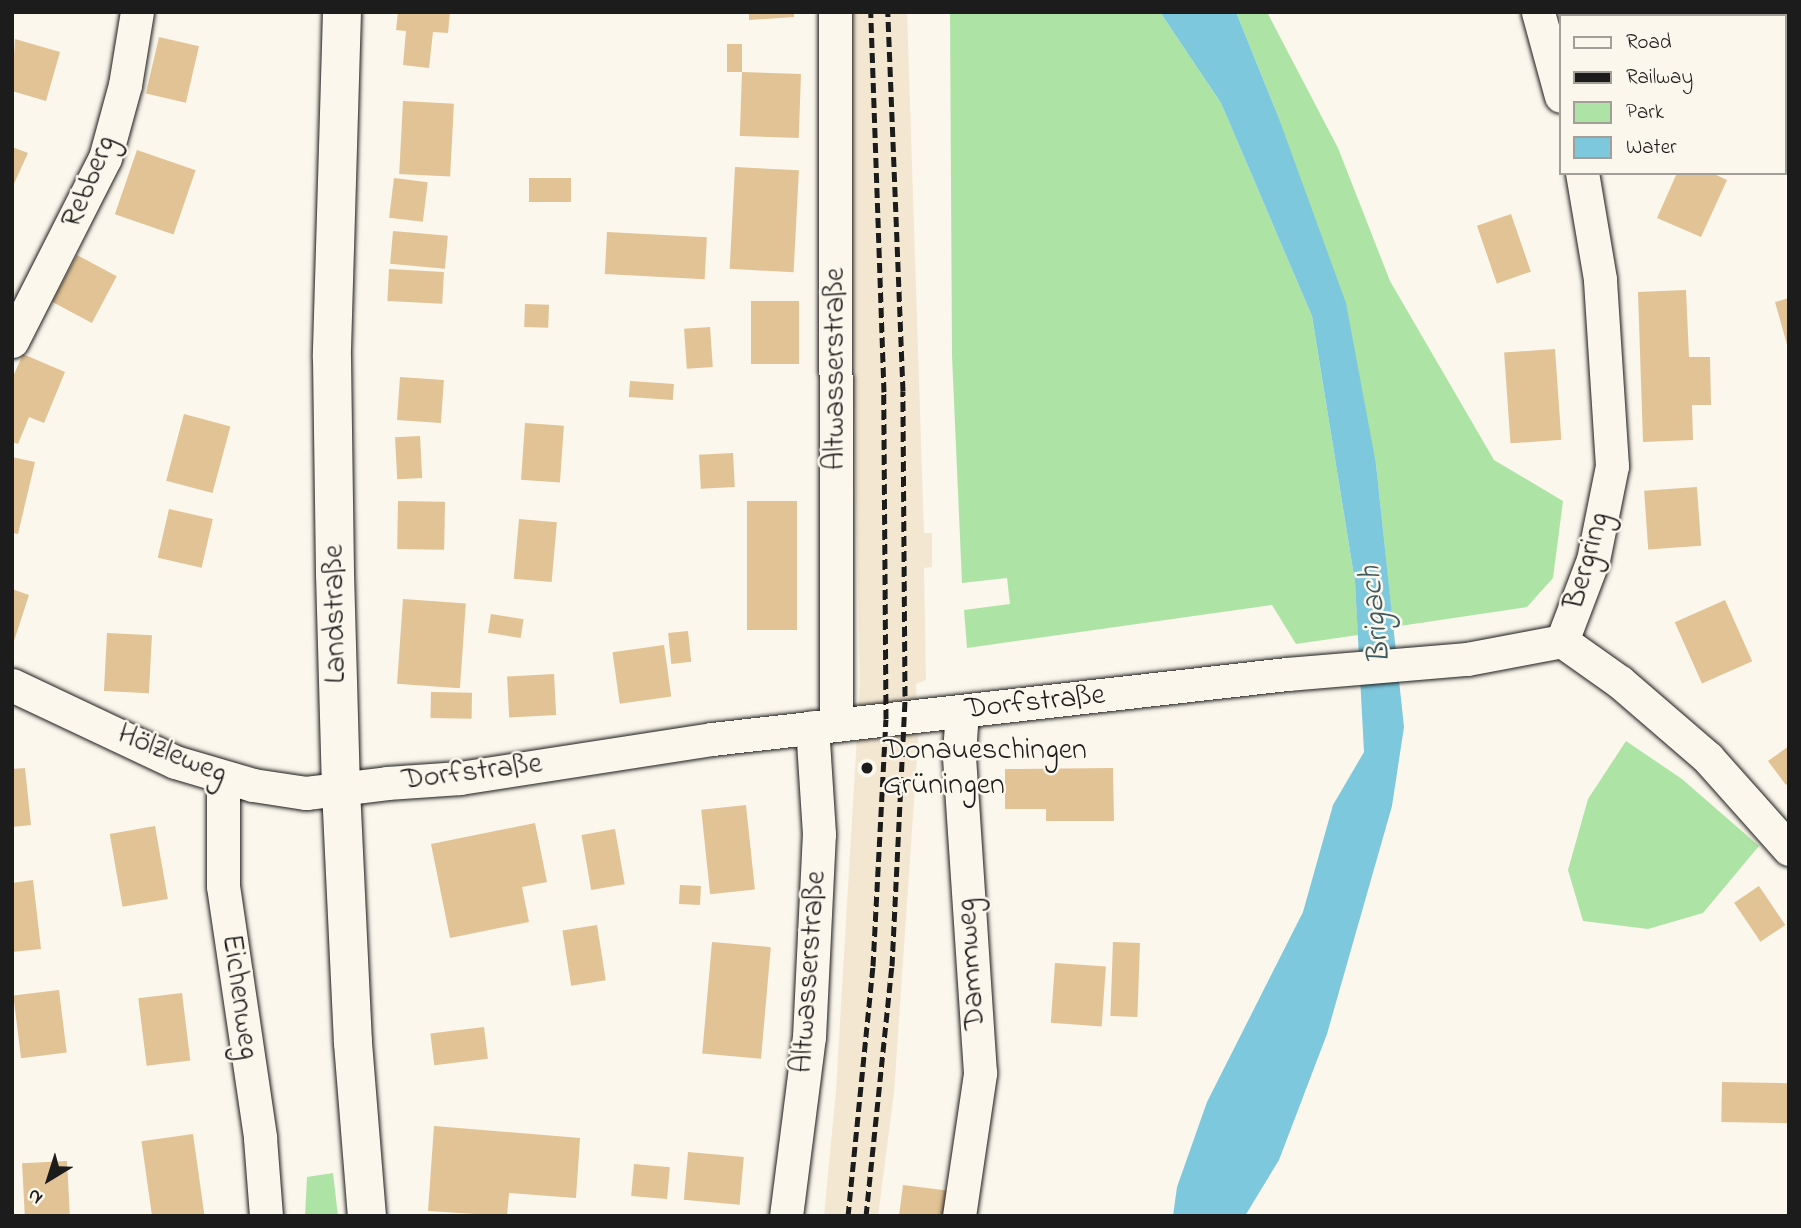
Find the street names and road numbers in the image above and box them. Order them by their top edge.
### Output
street label: Rebberg [54,130,126,234]
street label: Altwasserstraße [818,268,854,470]
street label: Bergring [1557,508,1619,614]
street label: Landstraße [317,544,355,684]
street label: Dorfstraße [963,678,1107,728]
street label: Hölzleweg [112,717,232,793]
street label: Dorfstraße [400,747,544,799]
street label: Altwasserstraße [785,870,835,1074]
street label: Dammweg [949,897,995,1031]
street label: Eichenweg [212,932,266,1062]

